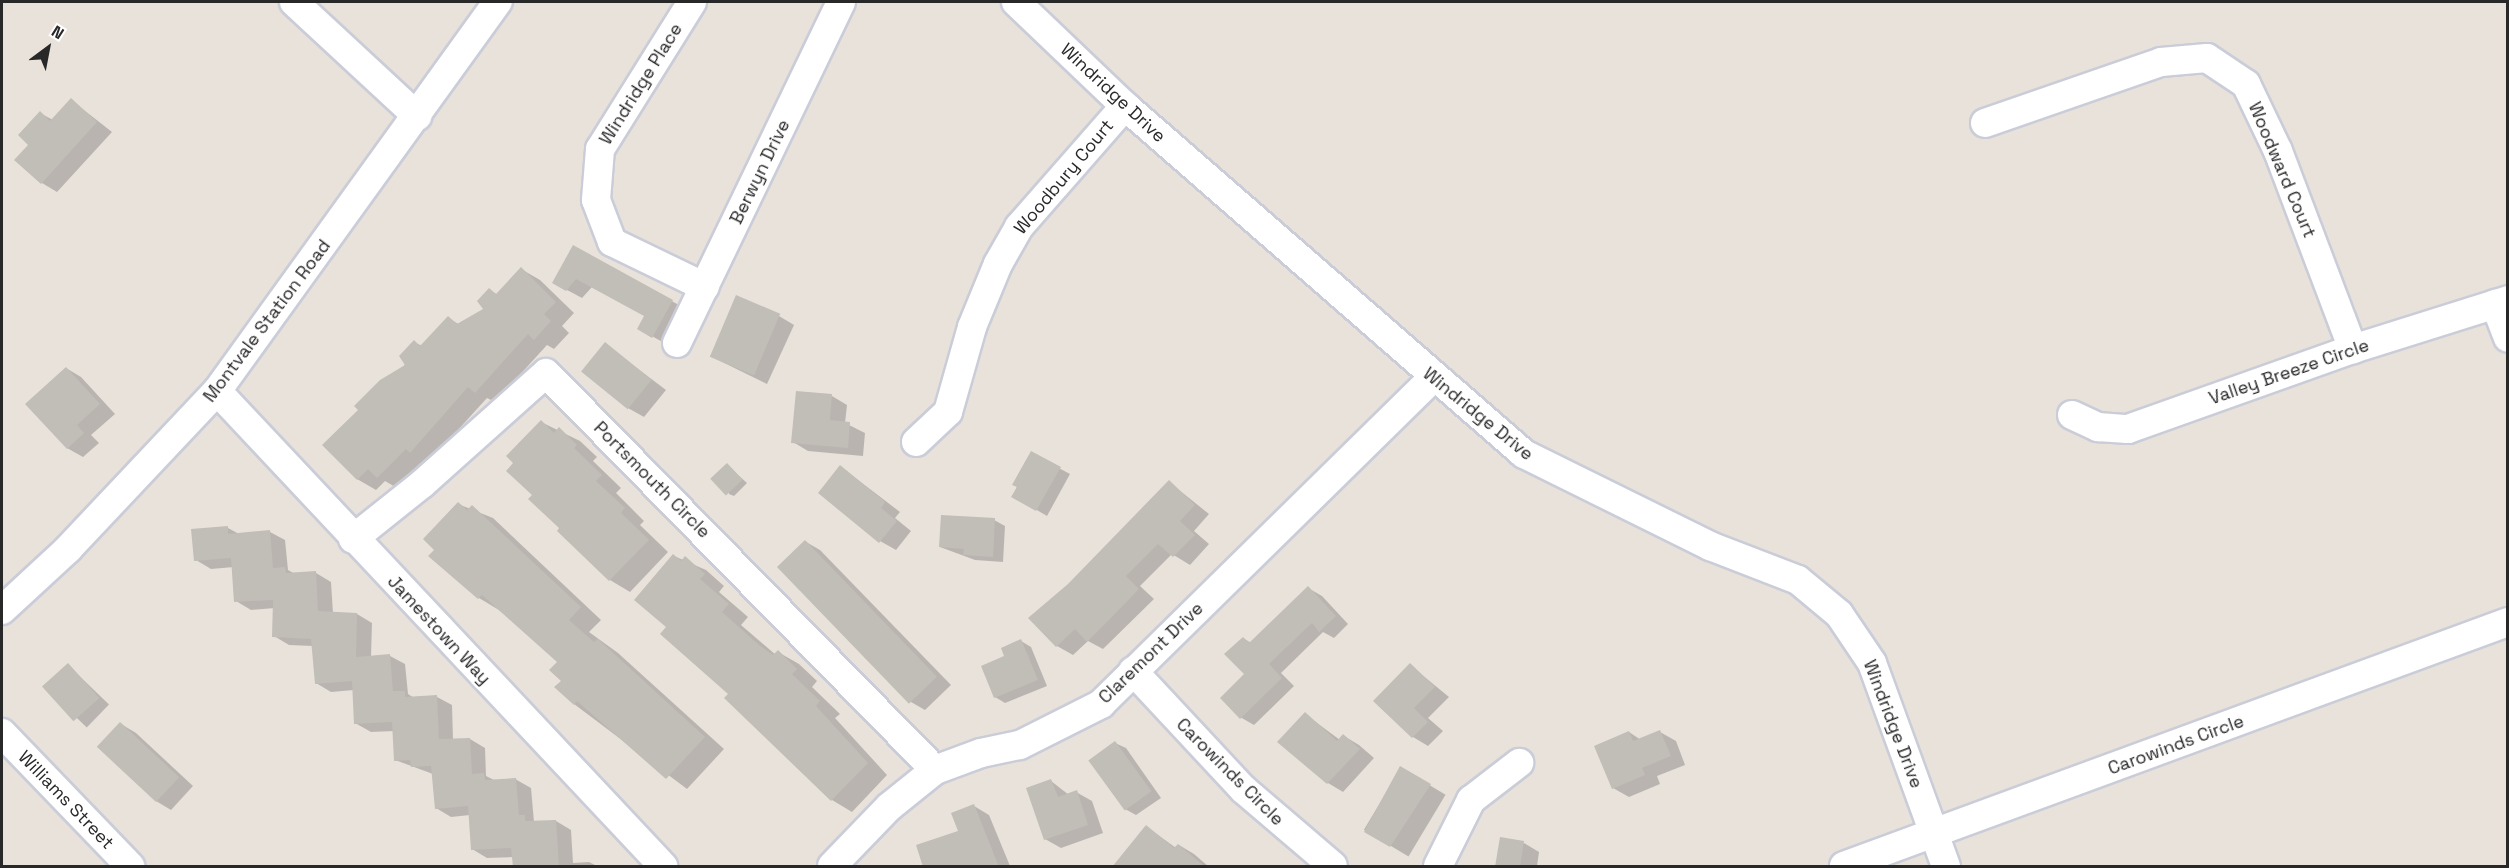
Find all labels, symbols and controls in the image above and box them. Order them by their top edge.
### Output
north arrow [18,18,78,78]
street label: Windridge Place [595,19,687,149]
text: N [48,21,68,44]
street label: Windridge Drive [1056,39,1170,147]
street label: Woodward Court [2244,99,2320,241]
street label: Woodbury Court [1010,115,1118,239]
street label: Berwyn Drive [725,116,795,228]
street label: Montvale Station Road [199,235,335,407]
street label: Valley Breeze Circle [2206,334,2372,410]
street label: Windridge Drive [1419,363,1537,465]
street label: Portsmouth Circle [589,417,715,543]
street label: Jamestown Way [383,571,495,689]
street label: Claremont Drive [1094,598,1208,708]
street label: Windridge Drive [1859,657,1927,791]
street label: Carowinds Circle [2105,710,2247,780]
street label: Carowinds Circle [1172,714,1288,830]
street label: Williams Street [14,746,118,854]

